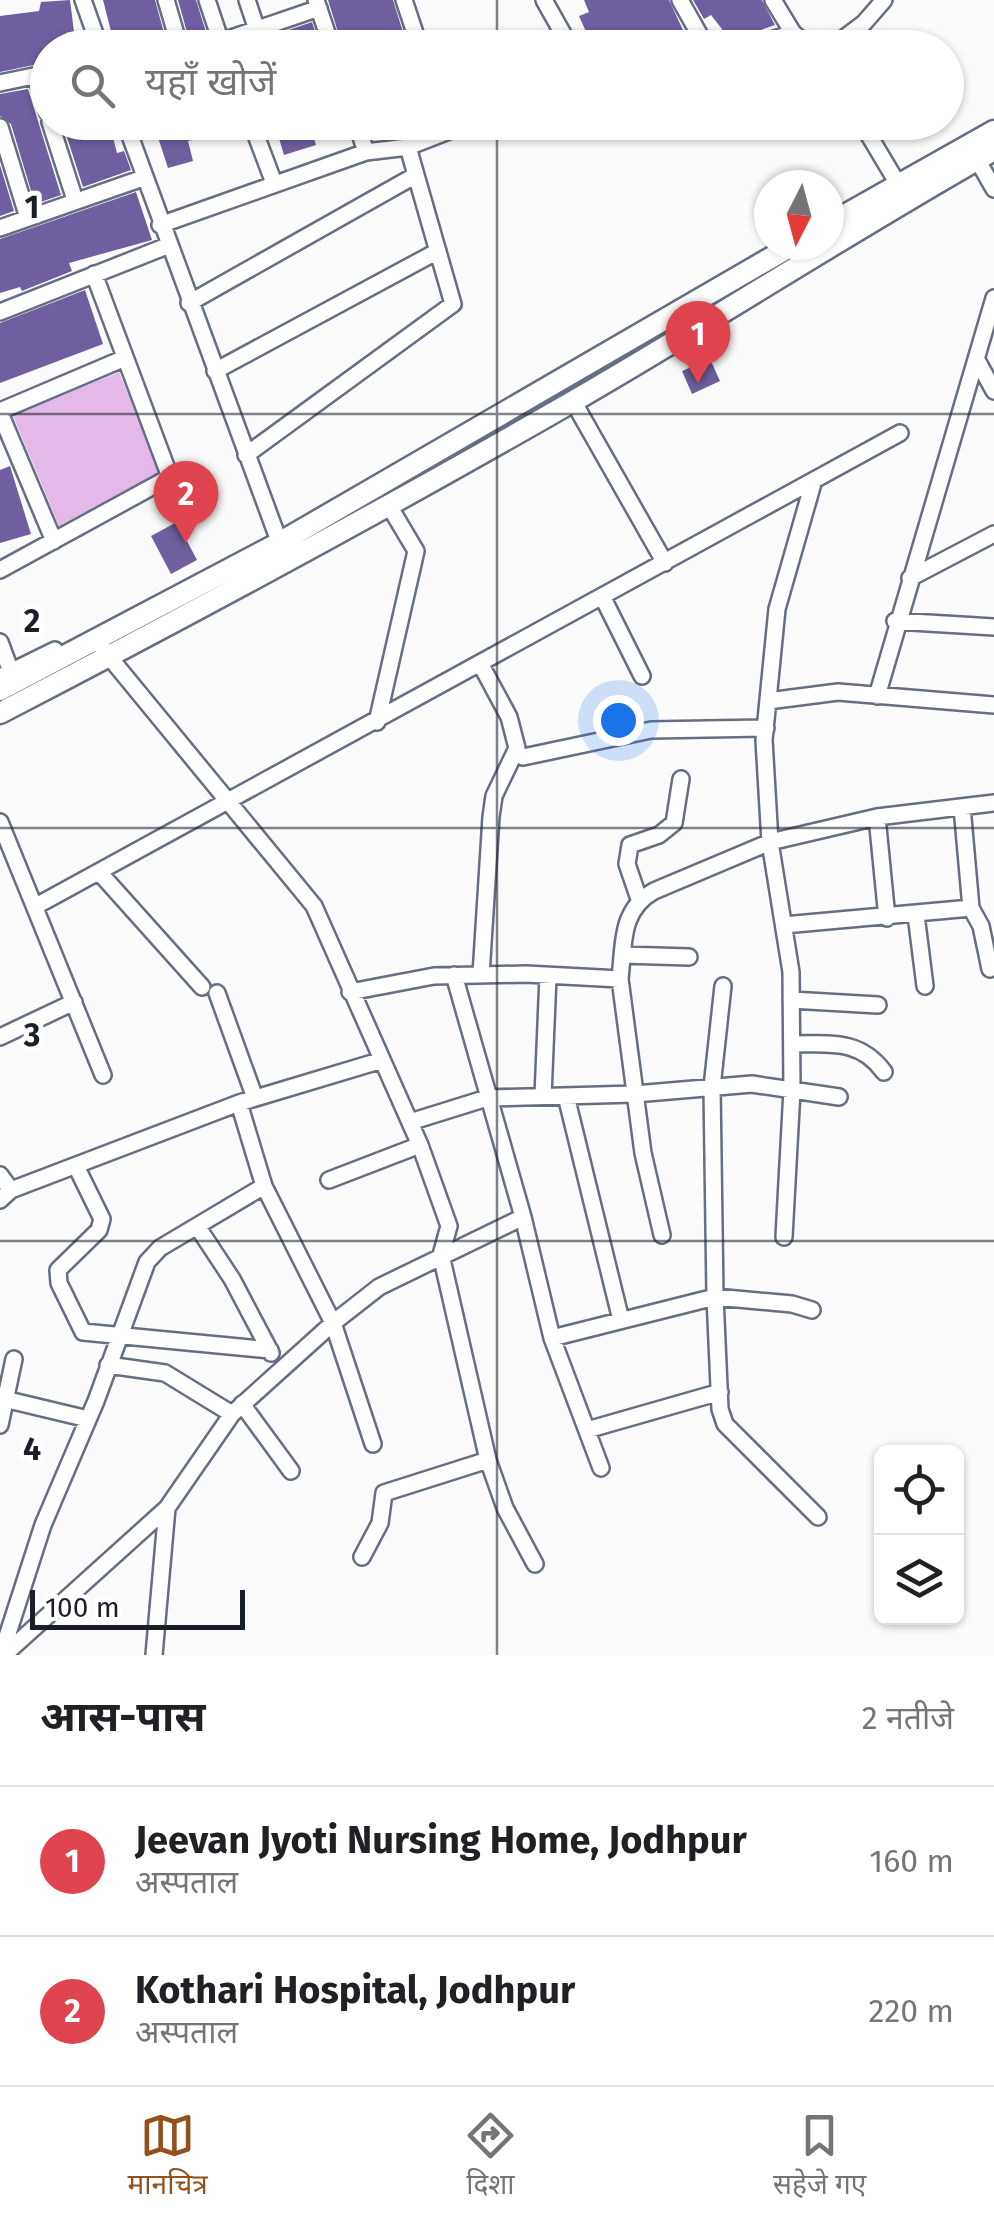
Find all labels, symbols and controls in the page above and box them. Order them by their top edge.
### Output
search box [30,30,964,140]
icon: search [65,58,120,113]
text: यहाँ खोजें [145,59,276,105]
north arrow [754,170,844,260]
text: 1 [25,188,39,226]
pin: 1 [666,300,730,383]
pin: 2 [154,460,218,543]
text: 2 [24,602,40,640]
your location [593,695,644,746]
text: 3 [23,1016,40,1054]
text: 4 [23,1430,41,1468]
map controls [874,1445,964,1625]
button: locate [874,1445,964,1535]
button: layers [874,1535,964,1625]
scale bar [30,1585,245,1630]
text: 100 m [45,1591,120,1624]
text: आस-पास [40,1692,205,1742]
text: 2 नतीजे [862,1699,954,1737]
text: Jeevan Jyoti Nursing Home, Jodhpur [135,1817,747,1863]
text: 1 [65,1842,80,1880]
text: 160 m [869,1842,954,1880]
text: अस्पताल [135,1863,238,1901]
text: Kothari Hospital, Jodhpur [135,1967,575,2013]
text: 2 [64,1992,81,2030]
text: 220 m [869,1992,954,2030]
text: अस्पताल [135,2013,238,2051]
tab: मानचित्र [128,2108,208,2205]
tab: दिशा [463,2108,518,2205]
tab: सहेजे गए [773,2108,866,2205]

